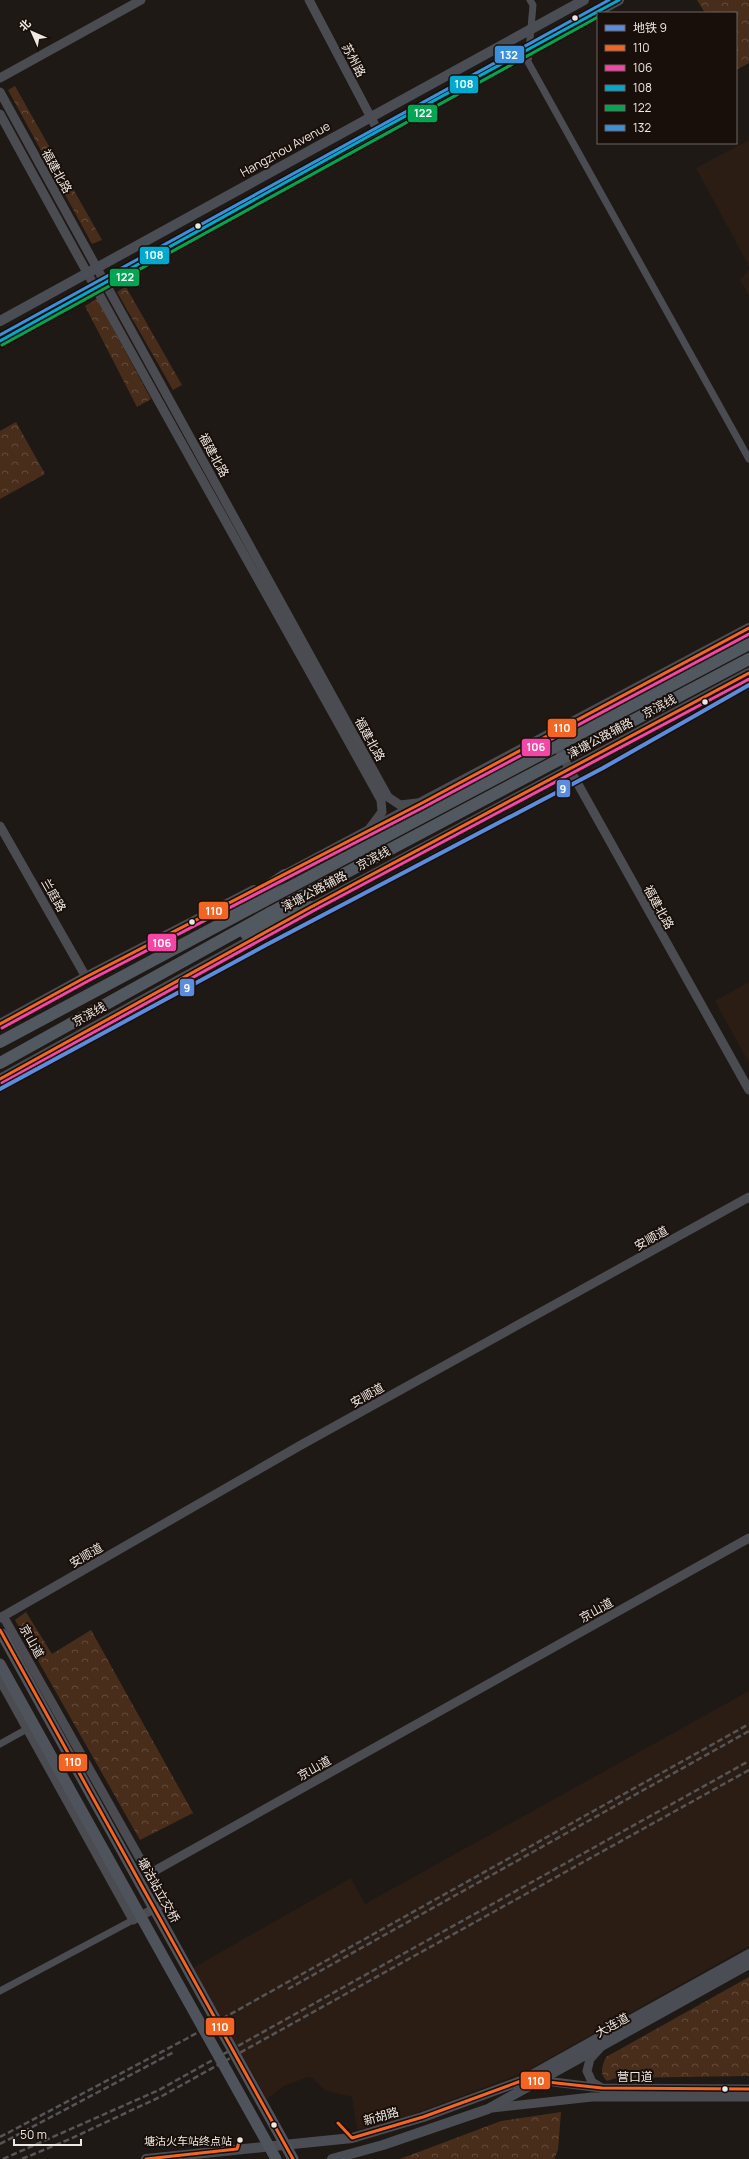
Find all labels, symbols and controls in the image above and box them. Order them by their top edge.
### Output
north arrow [12,12,52,52]
legend [597,12,737,144]
unlabelled marker [570,13,580,23]
text: 北 [15,15,34,34]
text: 地铁 9 [633,19,667,36]
text: 110 [633,39,650,56]
street label: 苏州路 [338,40,370,80]
line badge: 132 [494,45,525,64]
text: 132 [500,47,518,62]
text: 106 [633,59,652,76]
line badge: 108 [449,75,479,94]
text: 108 [455,76,474,91]
text: 108 [633,79,652,96]
text: 122 [633,99,652,116]
line badge: 122 [407,104,438,123]
text: 122 [414,105,432,120]
street label: Hangzhou Avenue [237,117,333,181]
text: 132 [633,119,651,136]
street label: 福建北路 [38,146,76,196]
unlabelled marker [193,221,203,231]
line badge: 108 [139,246,170,265]
text: 108 [145,247,164,262]
line badge: 122 [109,268,140,287]
text: 122 [116,269,134,284]
street label: 福建北路 [195,430,233,480]
street label: 京滨线 [639,690,679,722]
unlabelled marker [700,697,710,707]
street label: 福建北路 [351,714,389,764]
street label: 津塘公路辅路 [564,714,636,762]
line badge: 110 [547,718,577,738]
text: 110 [554,720,570,735]
line badge: 106 [521,738,551,757]
text: 106 [527,739,546,754]
line badge: 9 [556,779,571,798]
text: 9 [560,781,567,796]
street label: 京滨线 [353,842,393,874]
street label: 津塘公路辅路 [278,867,350,915]
street label: 兰庭路 [38,875,70,915]
street label: 福建北路 [640,882,678,932]
line badge: 110 [198,901,229,920]
text: 110 [206,903,222,918]
unlabelled marker [187,917,197,927]
line badge: 106 [147,933,177,952]
text: 106 [153,935,172,950]
line badge: 9 [179,978,195,997]
text: 9 [184,980,191,995]
street label: 京滨线 [69,998,109,1030]
street label: 安顺道 [631,1222,671,1254]
street label: 安顺道 [347,1379,387,1411]
street label: 安顺道 [66,1539,106,1571]
street label: 京山道 [576,1594,616,1626]
street label: 京山道 [16,1621,48,1661]
street label: 京山道 [294,1752,334,1784]
line badge: 110 [58,1753,88,1772]
text: 110 [65,1754,81,1769]
street label: 塘沽站立交桥 [134,1854,184,1926]
street label: 大连道 [592,2009,632,2041]
line badge: 110 [205,2017,235,2036]
text: 110 [212,2019,228,2034]
street label: 营口道 [617,2068,653,2085]
line badge: 110 [520,2071,551,2090]
text: 110 [528,2073,544,2088]
unlabelled marker [720,2084,730,2094]
street label: 新胡路 [361,2103,401,2129]
unlabelled marker [269,2120,279,2130]
scale bar [14,2121,81,2147]
text: 50 m [20,2126,47,2143]
place label: 塘沽火车站终点站 [144,2133,232,2148]
marker: 塘沽火车站终点站 [235,2135,245,2145]

